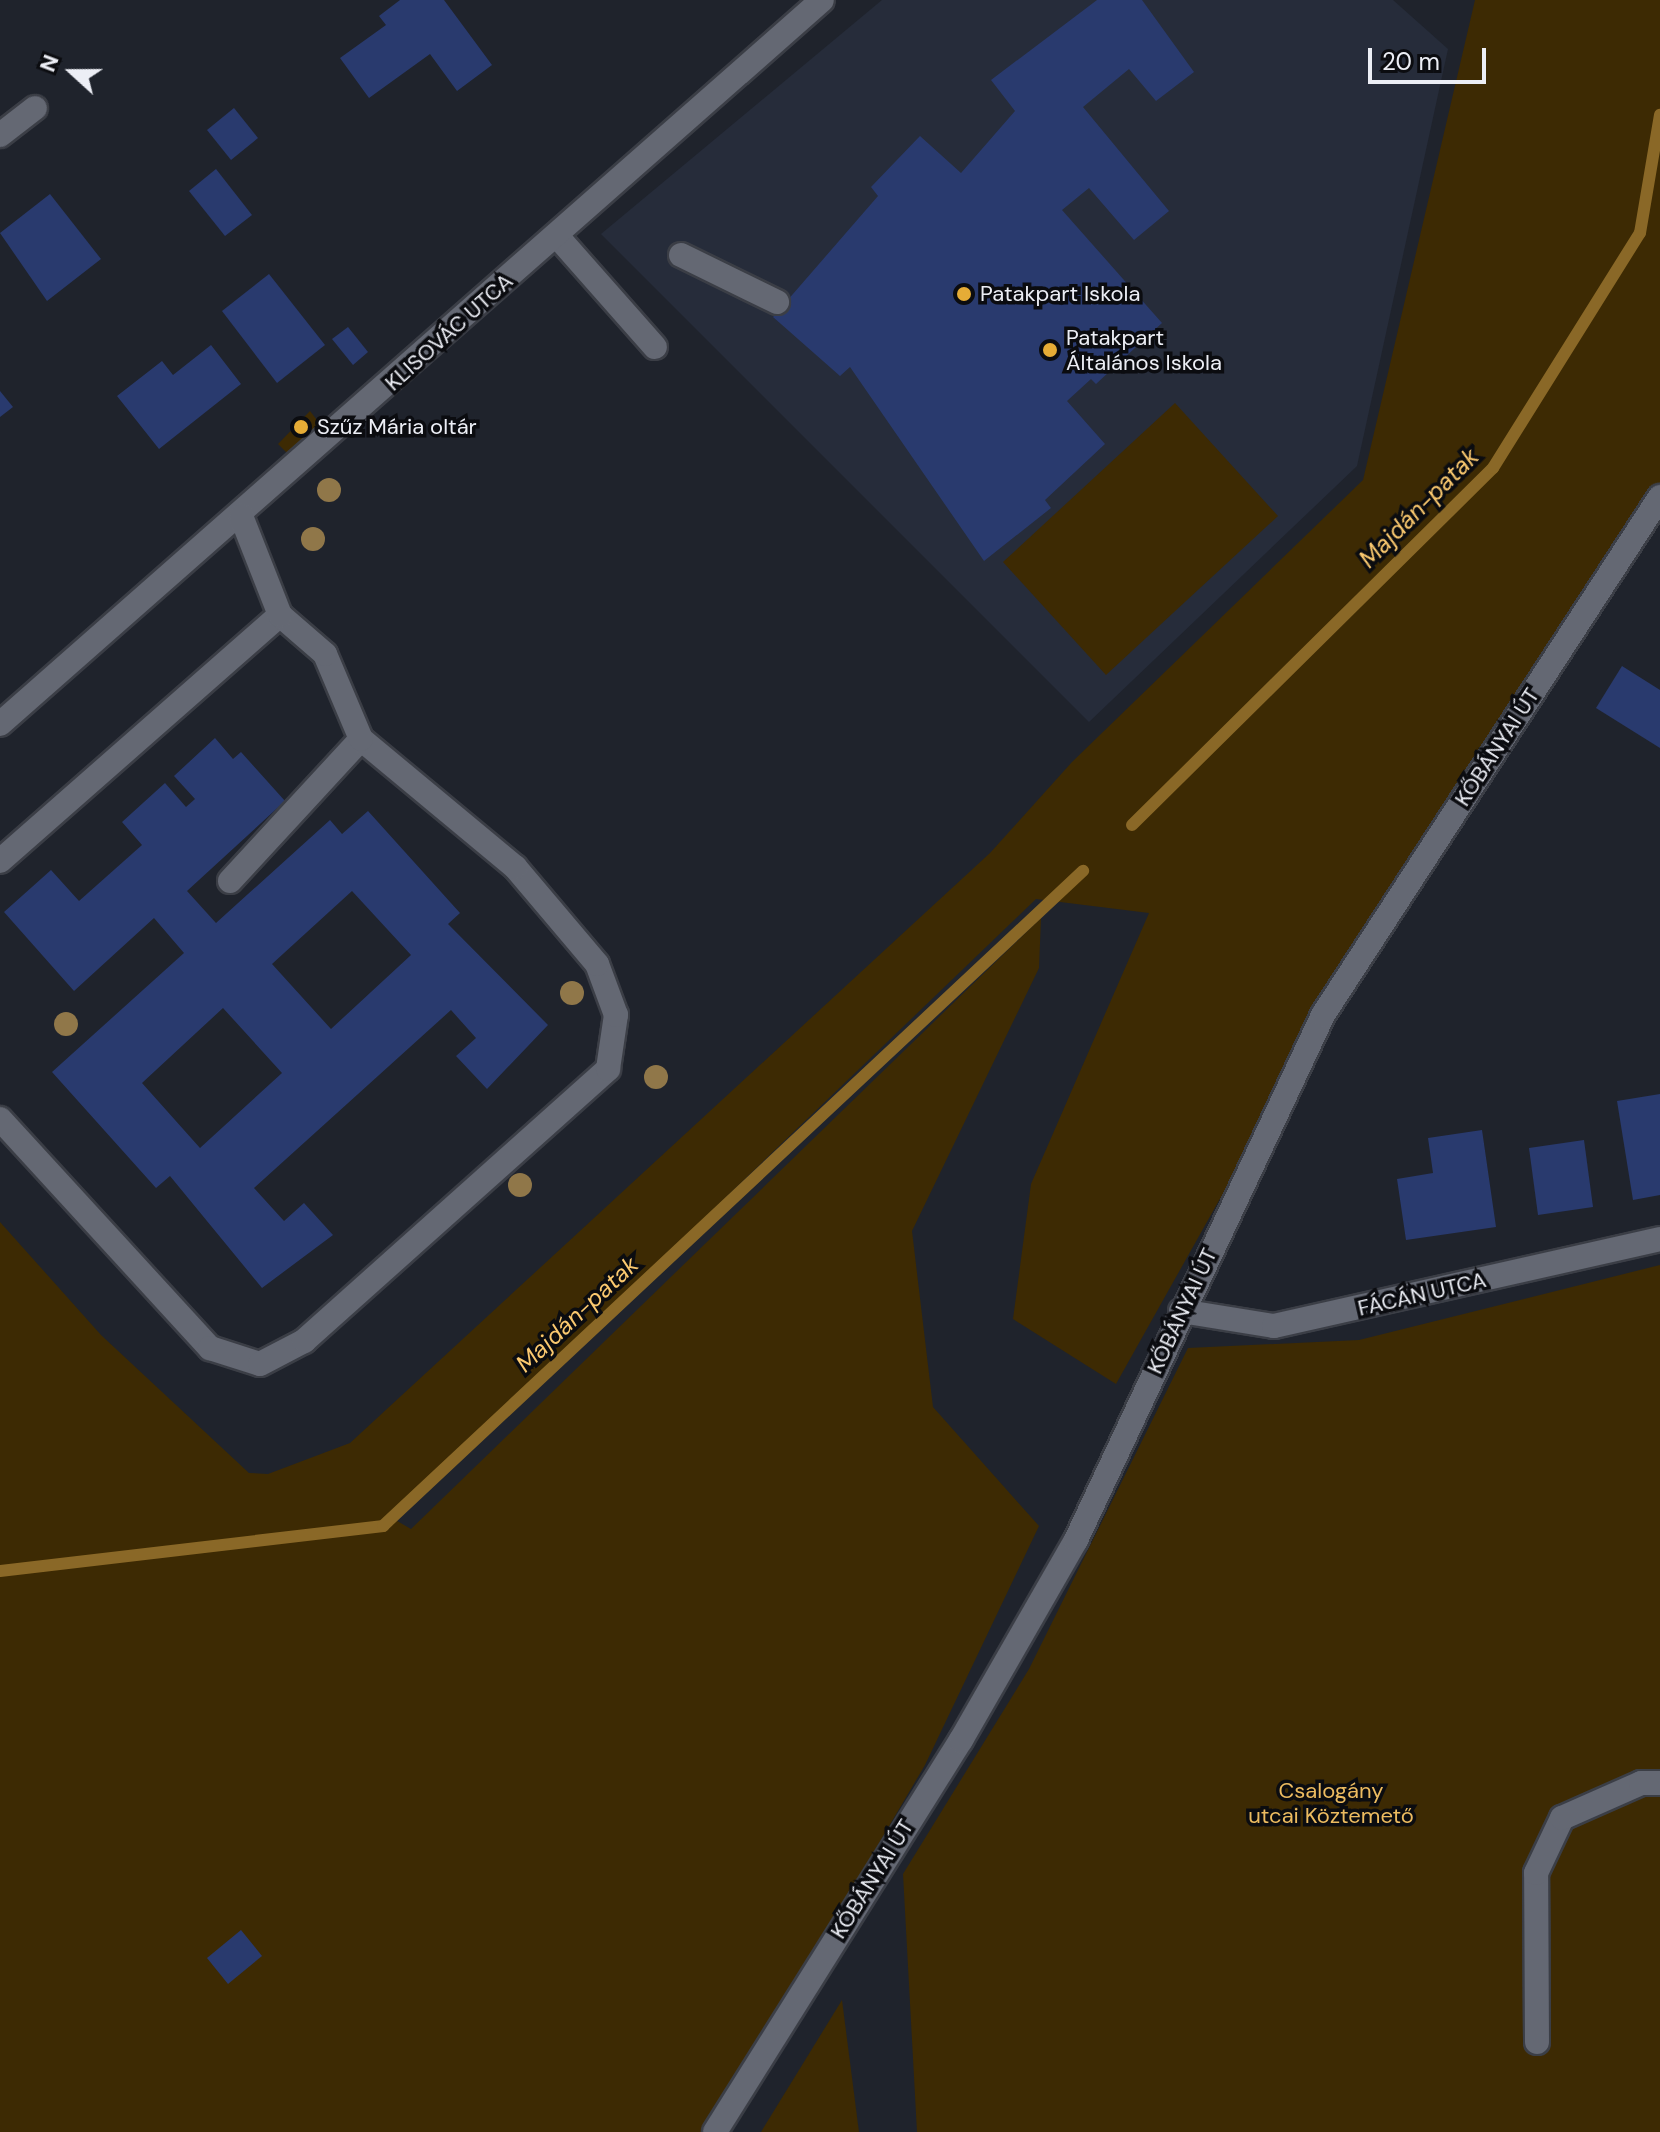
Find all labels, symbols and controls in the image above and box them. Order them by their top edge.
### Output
north arrow [32,32,112,112]
scale bar [1372,32,1490,82]
text: 20 m [1382,46,1440,77]
text: N [33,51,66,76]
street label: KLISOVÁC UTCA [380,268,518,396]
place label: Patakpart Iskola [980,281,1140,307]
marker: Patakpart Iskola [955,285,973,303]
place label: Patakpart Általános Iskola [1066,324,1222,376]
marker: Patakpart Általános Iskola [1041,341,1059,359]
place label: Szűz Mária oltár [317,414,477,440]
marker: Szűz Mária oltár [292,418,310,436]
water label: Majdán-patak [1353,442,1485,574]
street label: KŐBÁNYAI ÚT [1449,683,1545,811]
street label: KŐBÁNYAI ÚT [1141,1244,1223,1378]
water label: Majdán-patak [510,1250,644,1378]
street label: FÁCÁN UTCA [1355,1266,1489,1322]
park label: Csalogány utcai Köztemető [1248,1777,1414,1828]
street label: KŐBÁNYAI ÚT [825,1815,919,1943]

